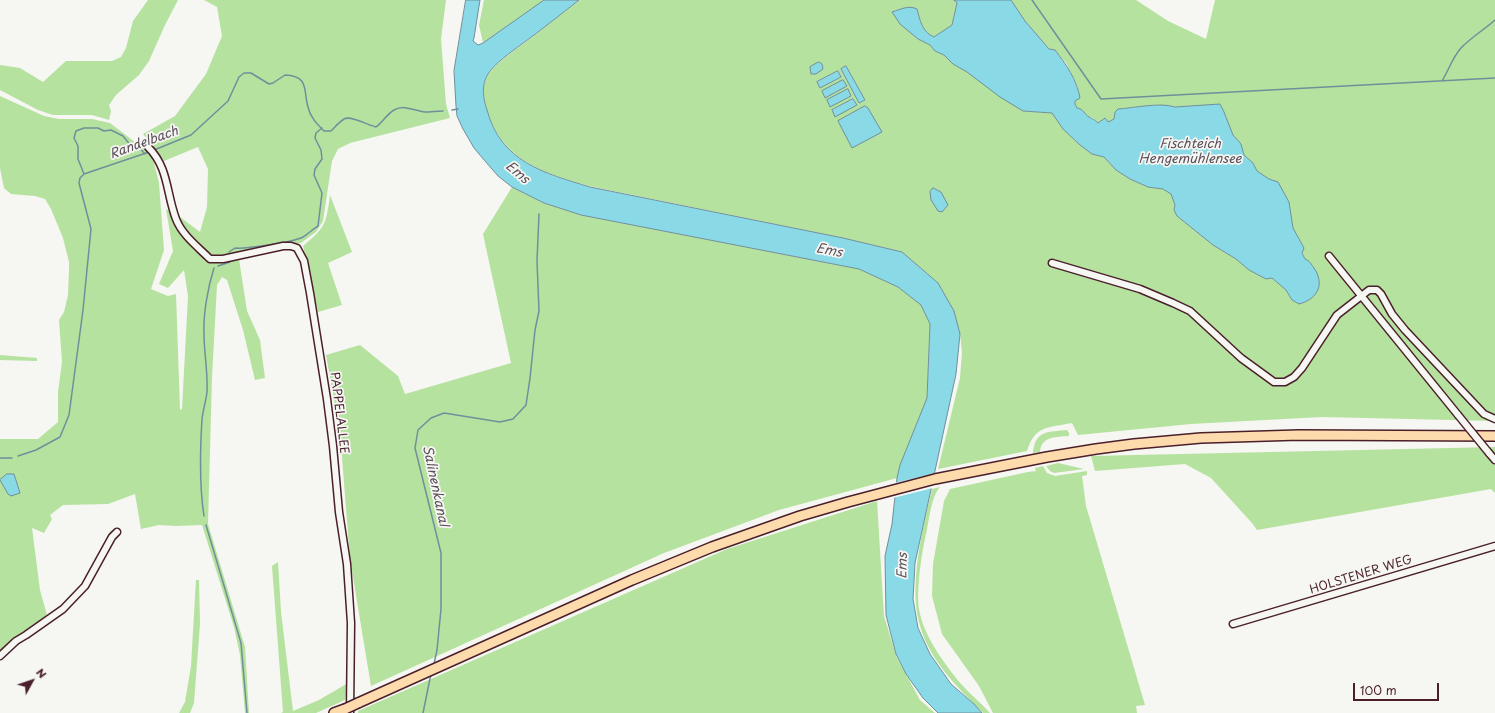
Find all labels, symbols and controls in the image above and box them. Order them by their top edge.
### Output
water label: Randelbach [108,123,180,163]
water label: Fischteich Hengemühlensee [1139,136,1241,167]
water label: Ems [502,159,532,187]
water label: Ems [815,241,843,261]
street label: PAPPELALLEE [327,371,351,455]
water label: Salinenkanal [419,444,451,528]
water label: Ems [895,553,911,579]
street label: HOLSTENER WEG [1308,553,1414,597]
north arrow [12,661,52,701]
text: N [32,664,51,682]
scale bar [1355,675,1441,701]
text: 100 m [1360,681,1397,699]

